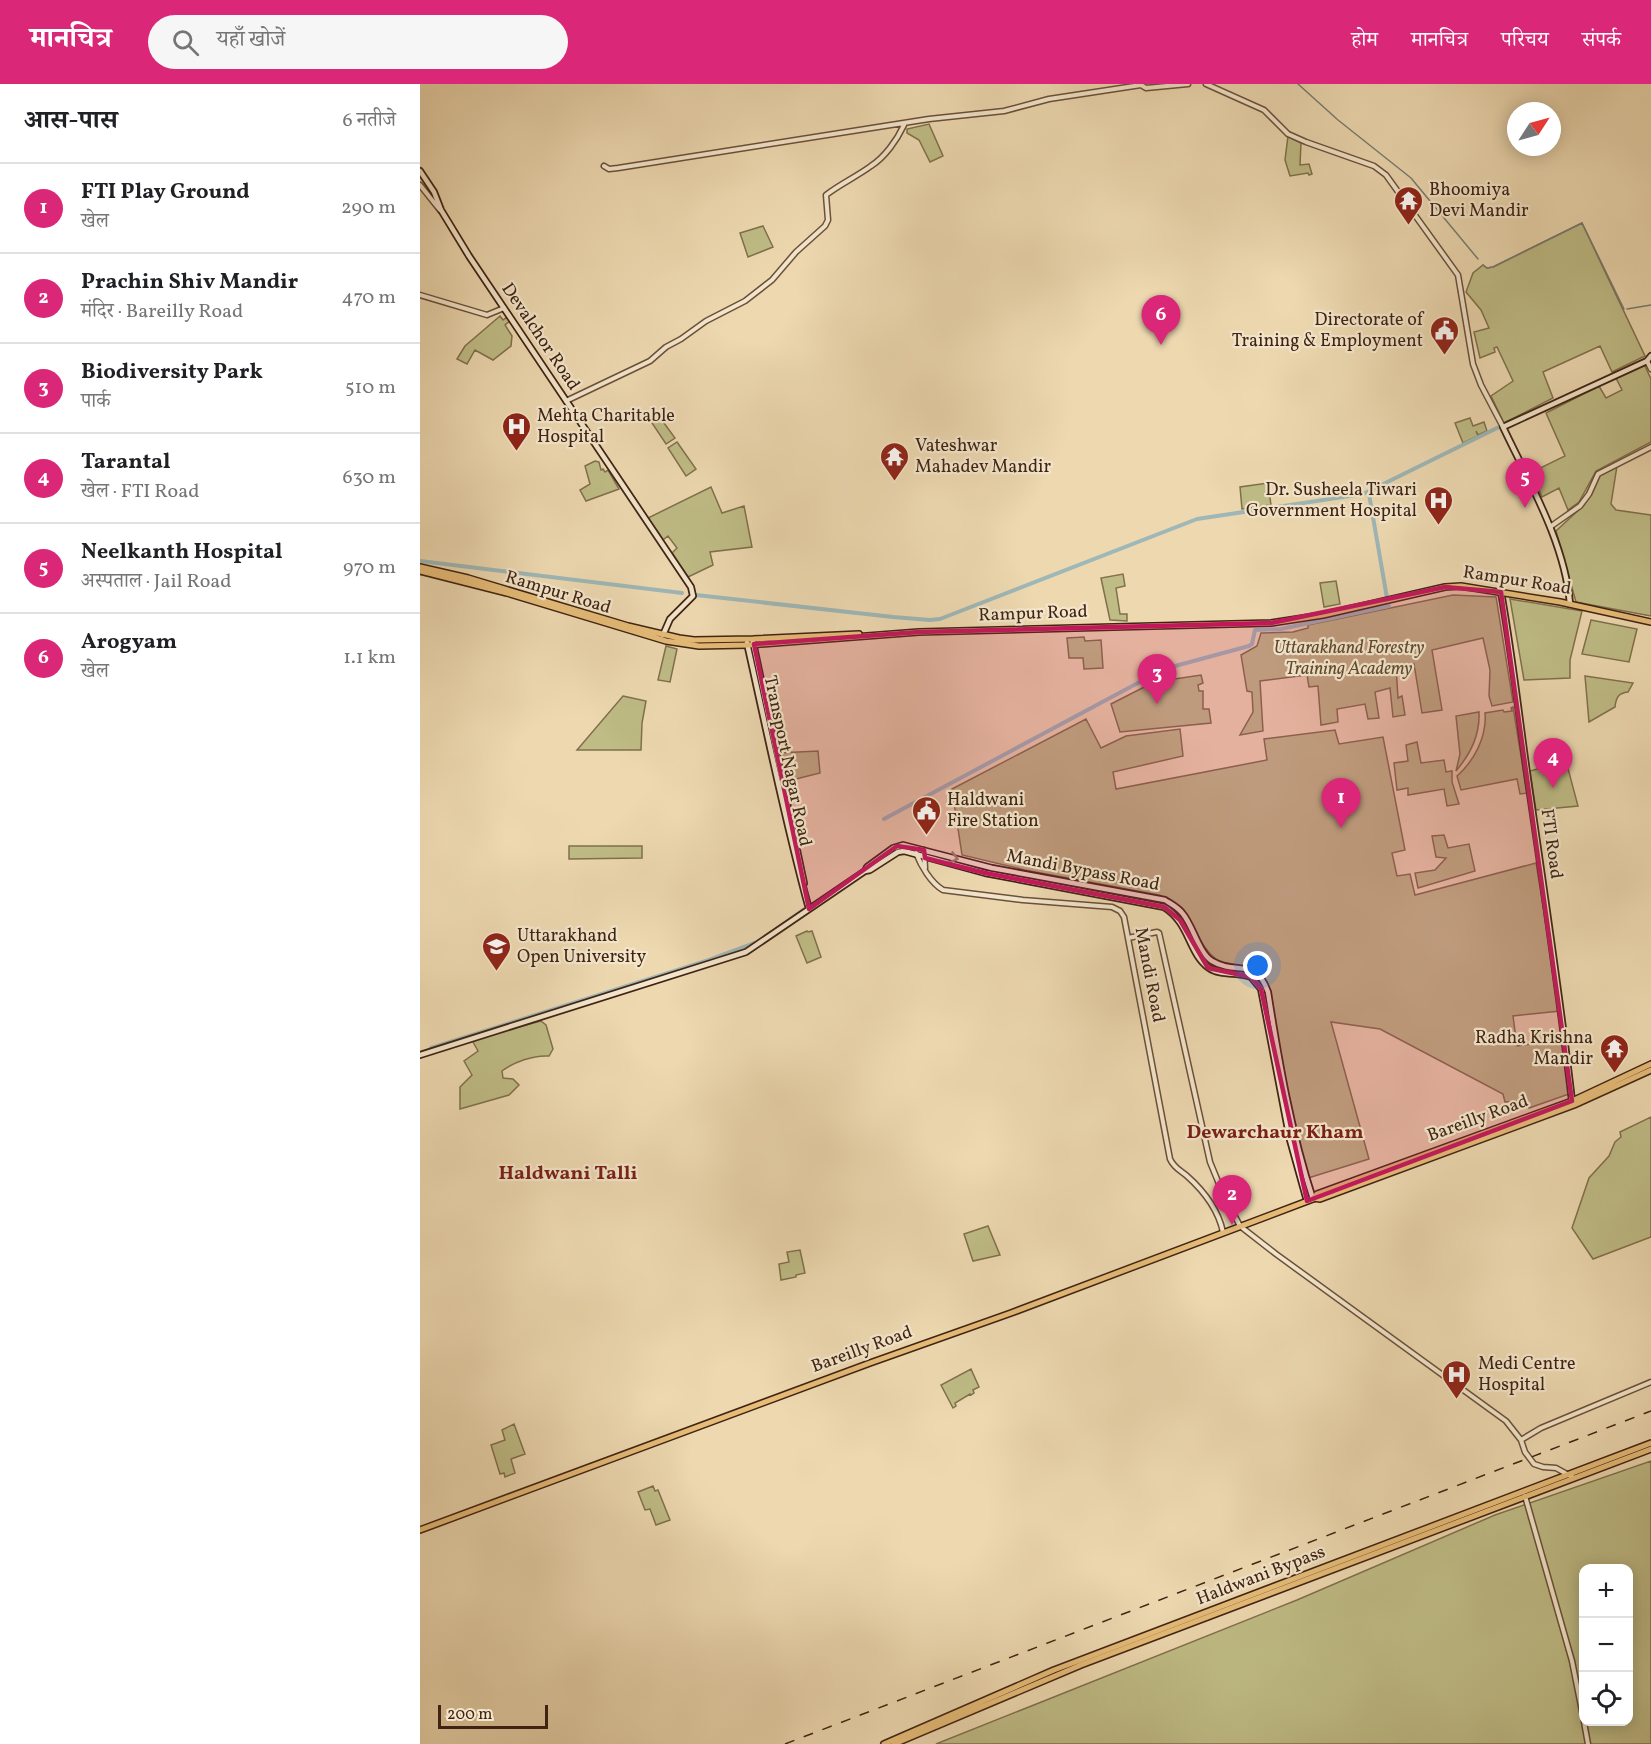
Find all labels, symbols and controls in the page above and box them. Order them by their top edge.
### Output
search box [148,15,568,69]
text: मानचित्र [30,20,112,59]
text: यहाँ खोजें [217,25,285,56]
icon: search [169,26,202,59]
text: होम [1351,26,1378,55]
text: मानचित्र [1411,26,1468,55]
text: परिचय [1501,26,1549,55]
text: संपर्क [1582,26,1621,55]
north arrow [1507,102,1561,156]
text: आस-पास [24,103,118,139]
text: 6 नतीजे [343,107,396,135]
text: FTI Play Ground [81,177,250,208]
place label: Bhoomiya Devi Mandir [1429,178,1529,224]
temple icon: Bhoomiya Devi Mandir [1392,184,1424,226]
text: 1 [39,194,48,222]
text: 290 m [341,194,396,222]
text: खेल [81,208,109,236]
text: Prachin Shiv Mandir [81,267,298,298]
street label: Devalchor Road [495,278,585,396]
text: 2 [38,284,49,312]
text: 470 m [341,284,396,312]
pin: 6 [1142,296,1180,345]
text: मंदिर · Bareilly Road [81,298,243,326]
place label: Directorate of Training & Employment [1232,308,1425,354]
public building icon: Directorate of Training & Employment [1428,314,1460,356]
text: Biodiversity Park [81,357,263,388]
text: 3 [38,374,49,402]
text: 510 m [345,374,396,402]
text: पार्क [81,388,110,416]
place label: Mehta Charitable Hospital [537,404,675,450]
hospital icon: Mehta Charitable Hospital [500,410,532,452]
place label: Vateshwar Mahadev Mandir [915,434,1052,480]
temple icon: Vateshwar Mahadev Mandir [878,440,910,482]
text: Tarantal [81,447,170,478]
pin: 5 [1506,458,1544,508]
text: 4 [37,464,50,492]
text: 630 m [343,464,396,492]
text: खेल · FTI Road [81,478,199,506]
place label: Dr. Susheela Tiwari Government Hospital [1246,478,1417,524]
hospital icon: Dr. Susheela Tiwari Government Hospital [1422,484,1454,526]
text: Neelkanth Hospital [81,537,283,568]
text: 5 [39,554,48,582]
text: 970 m [343,554,396,582]
street label: Rampur Road [1461,560,1573,602]
street label: Rampur Road [502,565,614,621]
text: अस्पताल · Jail Road [81,568,232,596]
street label: Rampur Road [978,600,1088,628]
text: Arogyam [81,627,177,658]
park label: Uttarakhand Forestry Training Academy [1274,636,1424,682]
text: 6 [38,644,49,672]
text: 1.1 km [343,644,396,672]
pin: 3 [1138,654,1176,704]
text: खेल [81,658,109,686]
street label: Transport Nagar Road [757,673,817,849]
pin: 4 [1534,738,1572,788]
pin: 1 [1322,778,1360,828]
place label: Haldwani Fire Station [947,788,1039,834]
public building icon: Haldwani Fire Station [910,794,942,836]
street label: FTI Road [1534,807,1568,881]
street label: Mandi Bypass Road [1004,844,1162,898]
one-way arrow [949,850,959,863]
place label: Uttarakhand Open University [517,924,647,970]
street label: Mandi Road [1128,925,1170,1025]
school or university icon: Uttarakhand Open University [480,930,512,972]
your location [1243,951,1272,980]
place label: Radha Krishna Mandir [1475,1026,1593,1072]
temple icon: Radha Krishna Mandir [1598,1032,1630,1074]
street label: Bareilly Road [1424,1089,1532,1149]
district label: Dewarchaur Kham [1186,1119,1364,1147]
district label: Haldwani Talli [498,1160,638,1188]
pin: 2 [1212,1176,1252,1225]
street label: Bareilly Road [808,1320,916,1380]
place label: Medi Centre Hospital [1478,1352,1576,1398]
hospital icon: Medi Centre Hospital [1441,1358,1473,1400]
street label: Haldwani Bypass [1193,1540,1329,1612]
map controls [1579,1564,1633,1726]
button: + [1579,1564,1633,1618]
button: − [1579,1618,1633,1672]
button: locate [1579,1672,1633,1726]
scale bar [438,1702,548,1730]
text: 200 m [447,1704,492,1726]

